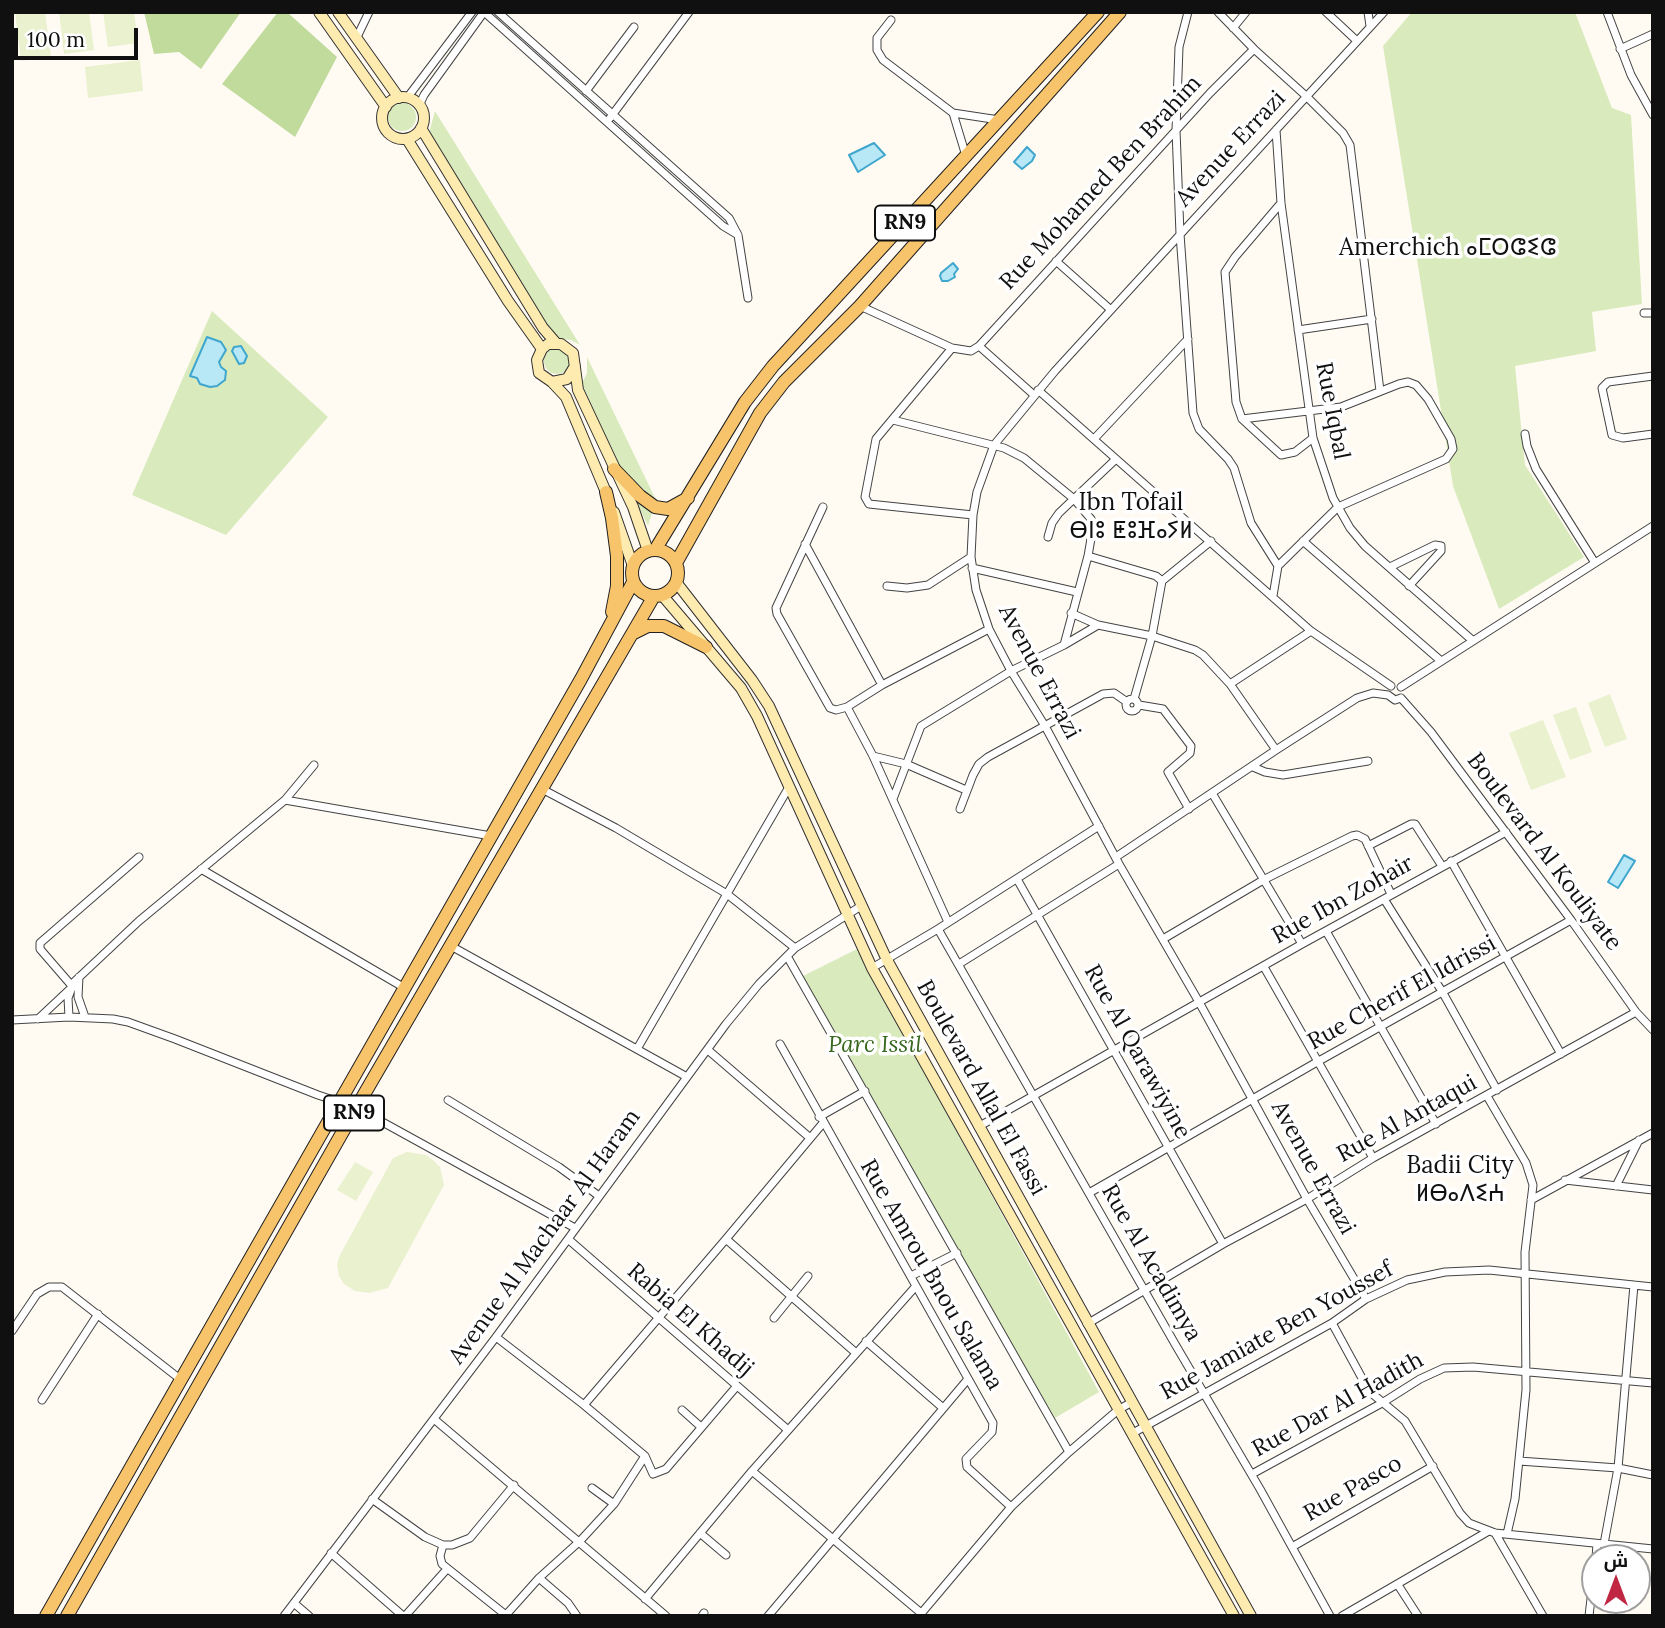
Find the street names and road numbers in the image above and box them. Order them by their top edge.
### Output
street label: Rue Mohamed Ben Brahim [994,70,1208,296]
street label: Avenue Errazi [1170,85,1292,213]
road number: RN9 [875,206,935,241]
street label: Rue Iqbal [1309,360,1355,462]
street label: Avenue Errazi [992,600,1086,744]
street label: Boulevard Al Kouliyate [1461,748,1627,956]
street label: Rue Ibn Zohair [1268,850,1418,950]
street label: Rue Cherif El Idrissi [1303,930,1501,1056]
street label: Rue Al Qarawiyine [1078,960,1196,1144]
street label: Boulevard Allal El Fassi [910,975,1052,1201]
street label: Rue Al Antaqui [1332,1069,1482,1169]
road number: RN9 [324,1096,384,1130]
street label: Avenue Errazi [1265,1096,1361,1240]
street label: Avenue Al Machaar Al Haram [443,1104,647,1370]
street label: Rue Amrou Bnou Salama [854,1155,1008,1395]
street label: Rue Al Acadimya [1095,1180,1207,1346]
street label: Rue Jamiate Ben Youssef [1156,1256,1398,1406]
street label: Rabia El Khadij [621,1258,759,1382]
street label: Rue Dar Al Hadith [1248,1347,1428,1463]
street label: Rue Pasco [1299,1450,1407,1528]

